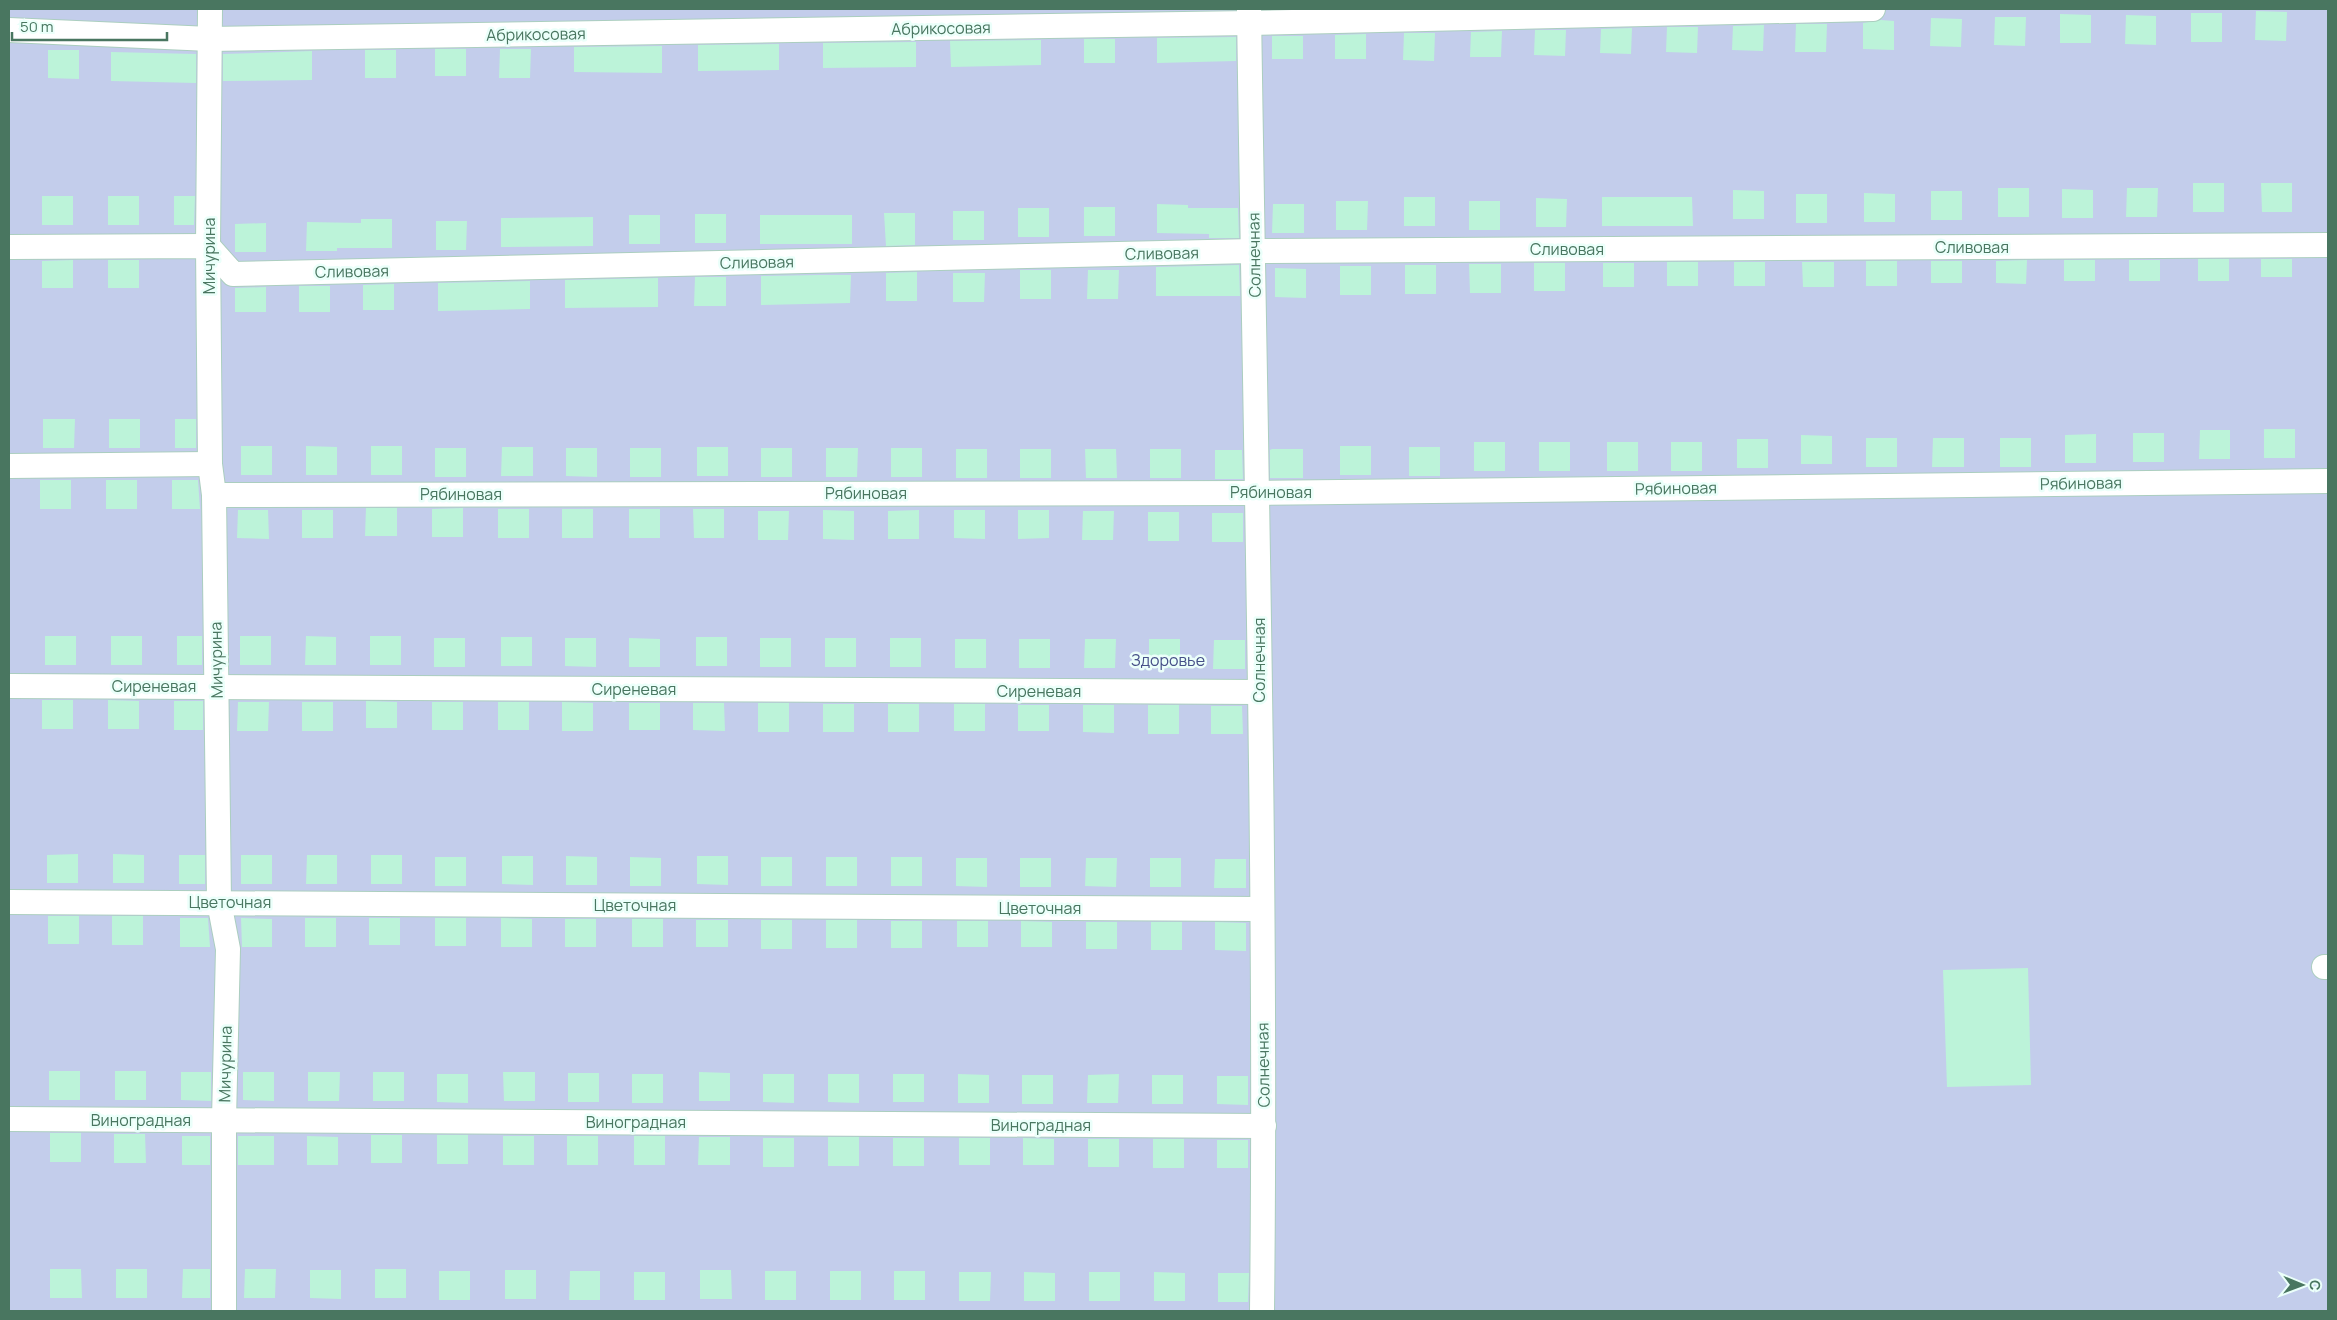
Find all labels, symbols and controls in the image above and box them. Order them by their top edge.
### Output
scale bar [12,10,168,42]
text: 50 m [20,16,54,37]
street label: Абрикосовая [891,16,991,40]
street label: Абрикосовая [486,22,586,46]
street label: Солнечная [1242,212,1266,298]
street label: Мичурина [198,218,220,294]
street label: Сливовая [1935,236,2009,258]
street label: Сливовая [1530,238,1604,260]
street label: Сливовая [1125,241,1199,265]
street label: Сливовая [720,250,794,274]
street label: Сливовая [315,259,389,283]
street label: Рябиновая [2040,471,2122,495]
street label: Рябиновая [1635,476,1717,500]
street label: Рябиновая [1230,481,1312,503]
street label: Рябиновая [825,482,907,504]
street label: Рябиновая [420,483,502,505]
street label: Солнечная [1248,618,1270,702]
street label: Мичурина [204,622,228,698]
park label: Здоровье [1131,649,1205,671]
street label: Сиреневая [112,675,196,697]
street label: Сиреневая [592,678,676,700]
street label: Сиреневая [997,680,1081,702]
street label: Цветочная [189,891,271,913]
street label: Цветочная [594,894,676,916]
street label: Цветочная [999,897,1081,919]
street label: Солнечная [1251,1022,1275,1108]
street label: Мичурина [213,1026,237,1102]
street label: Виноградная [91,1109,191,1131]
street label: Виноградная [586,1111,686,1133]
street label: Виноградная [991,1114,1091,1136]
north arrow [2277,1260,2327,1310]
text: С [2306,1280,2325,1291]

